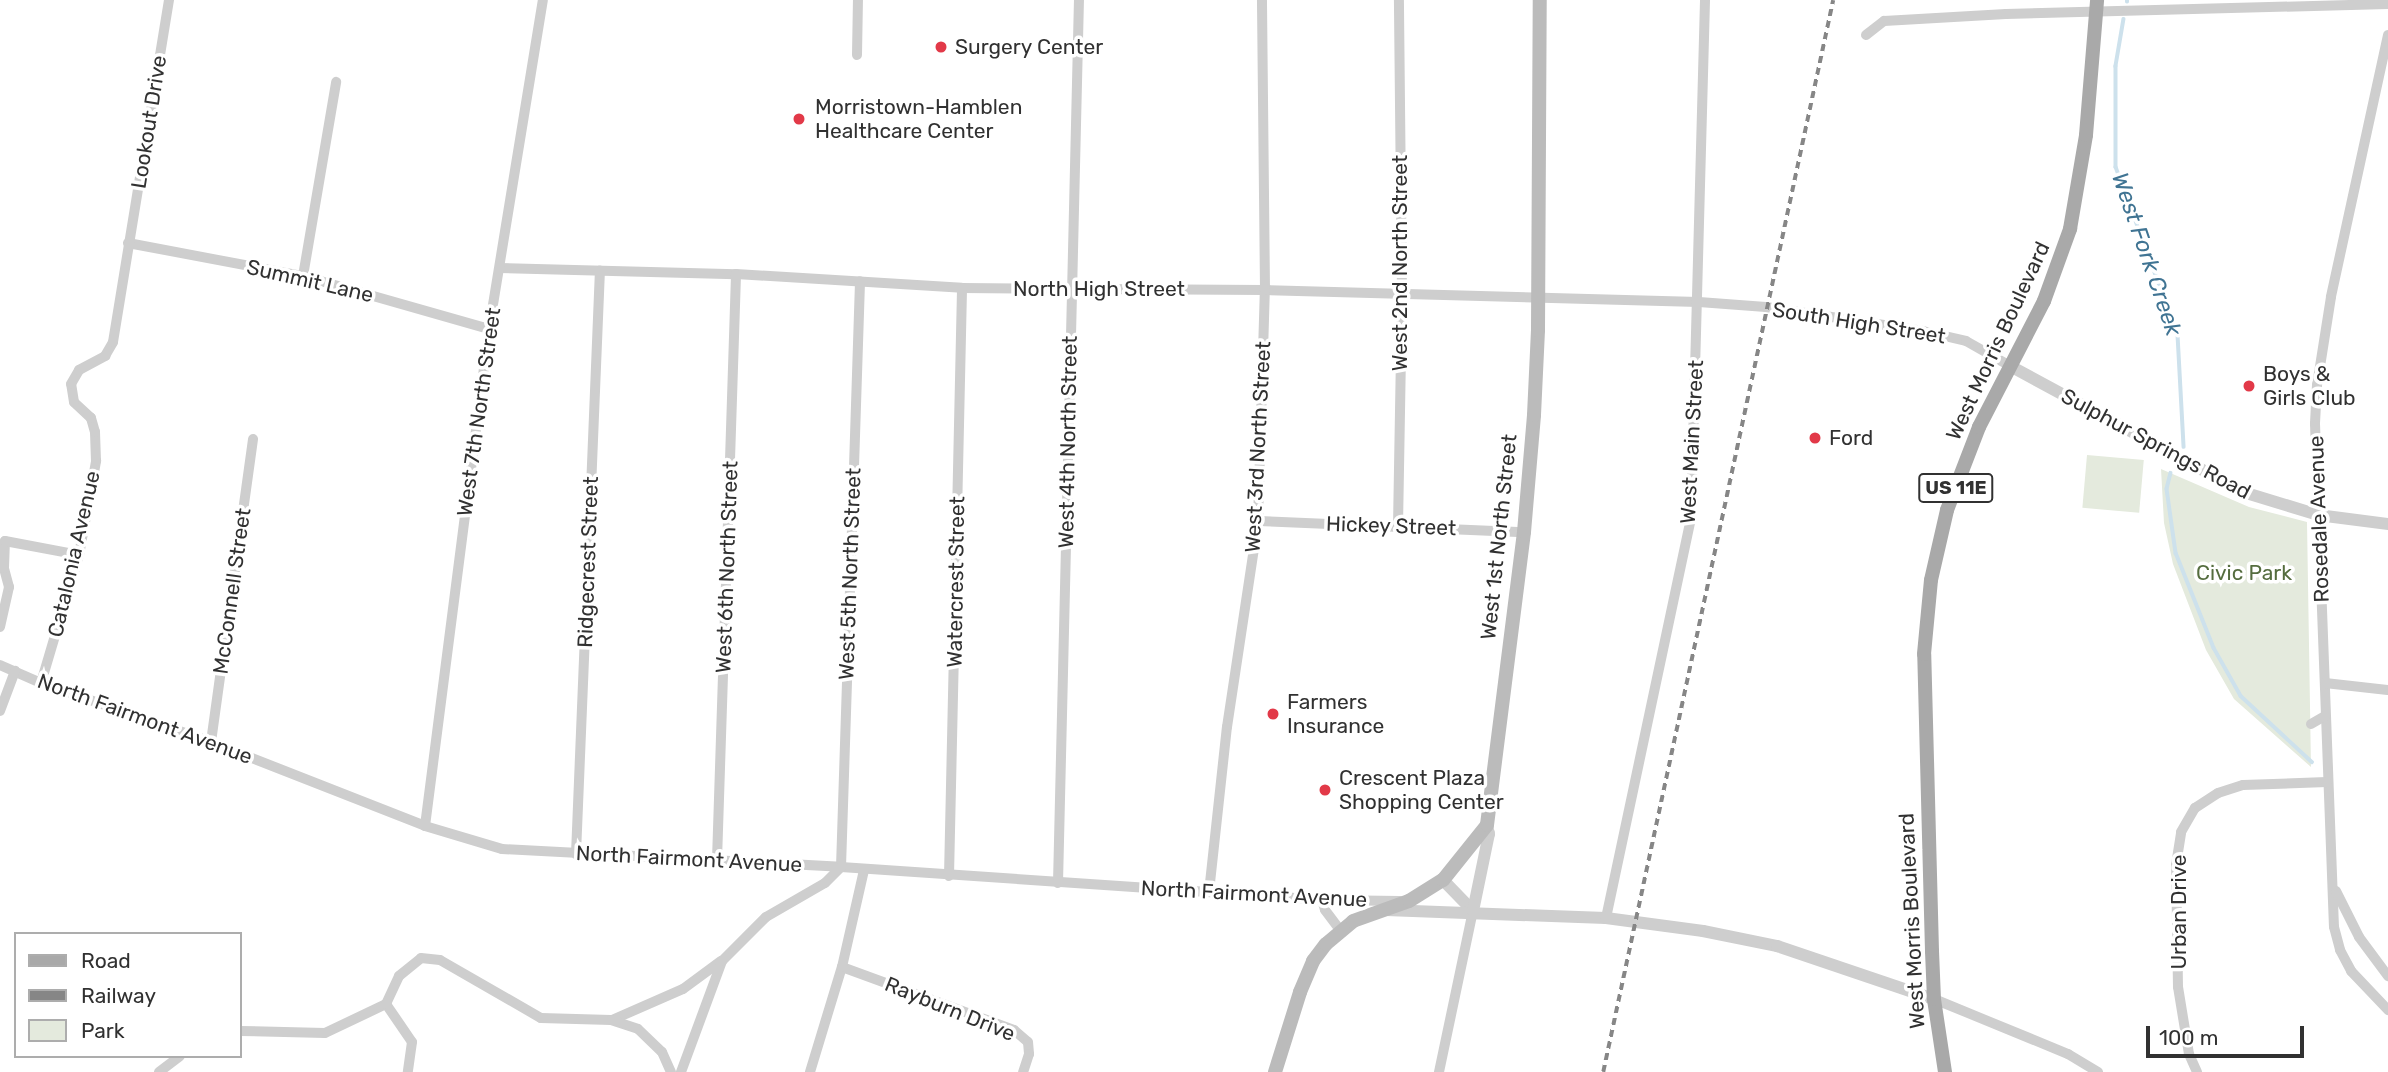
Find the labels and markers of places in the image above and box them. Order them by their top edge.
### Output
place label: Surgery Center [955,34,1104,60]
marker: Surgery Center [933,39,949,55]
place label: Morristown-Hamblen Healthcare Center [815,94,1022,144]
marker: Morristown-Hamblen Healthcare Center [789,109,809,129]
place label: Boys & Girls Club [2263,361,2356,411]
marker: Boys & Girls Club [2241,378,2257,394]
place label: Ford [1829,425,1873,451]
marker: Ford [1807,430,1823,446]
place label: Farmers Insurance [1287,689,1384,739]
marker: Farmers Insurance [1265,706,1281,722]
place label: Crescent Plaza Shopping Center [1339,765,1504,815]
marker: Crescent Plaza Shopping Center [1317,782,1333,798]

